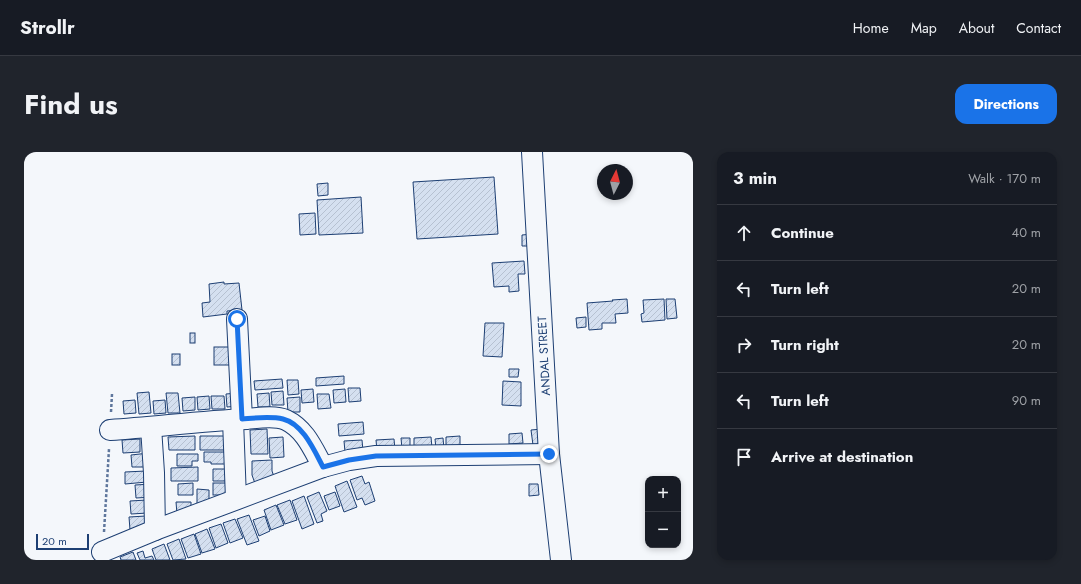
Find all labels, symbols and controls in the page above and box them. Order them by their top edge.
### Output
text: Strollr [20,14,75,41]
text: Home [853,18,889,38]
text: Map [911,18,937,38]
text: About [959,18,994,38]
text: Contact [1016,18,1061,38]
text: Find us [24,84,118,125]
button: Directions [955,84,1057,124]
north arrow [597,164,633,200]
text: 3 min [733,166,777,190]
text: Walk · 170 m [968,169,1041,188]
icon: ahead [733,222,755,244]
text: Continue [771,222,834,244]
text: 40 m [1012,223,1041,242]
icon: left [733,278,755,300]
text: Turn left [771,278,829,300]
text: 20 m [1012,279,1041,298]
route start [228,310,246,328]
street label: ANDAL STREET [533,315,555,396]
icon: right [733,334,755,356]
text: Turn right [771,334,839,356]
text: 20 m [1012,335,1041,354]
icon: left [733,390,755,412]
text: Turn left [771,390,829,412]
text: 90 m [1012,391,1041,410]
route end [540,445,558,463]
icon: arrive [733,446,755,468]
text: Arrive at destination [771,446,913,468]
map controls [645,476,681,548]
button: + [645,476,681,512]
button: − [645,512,681,548]
scale bar [36,532,89,551]
text: 20 m [42,533,67,549]

